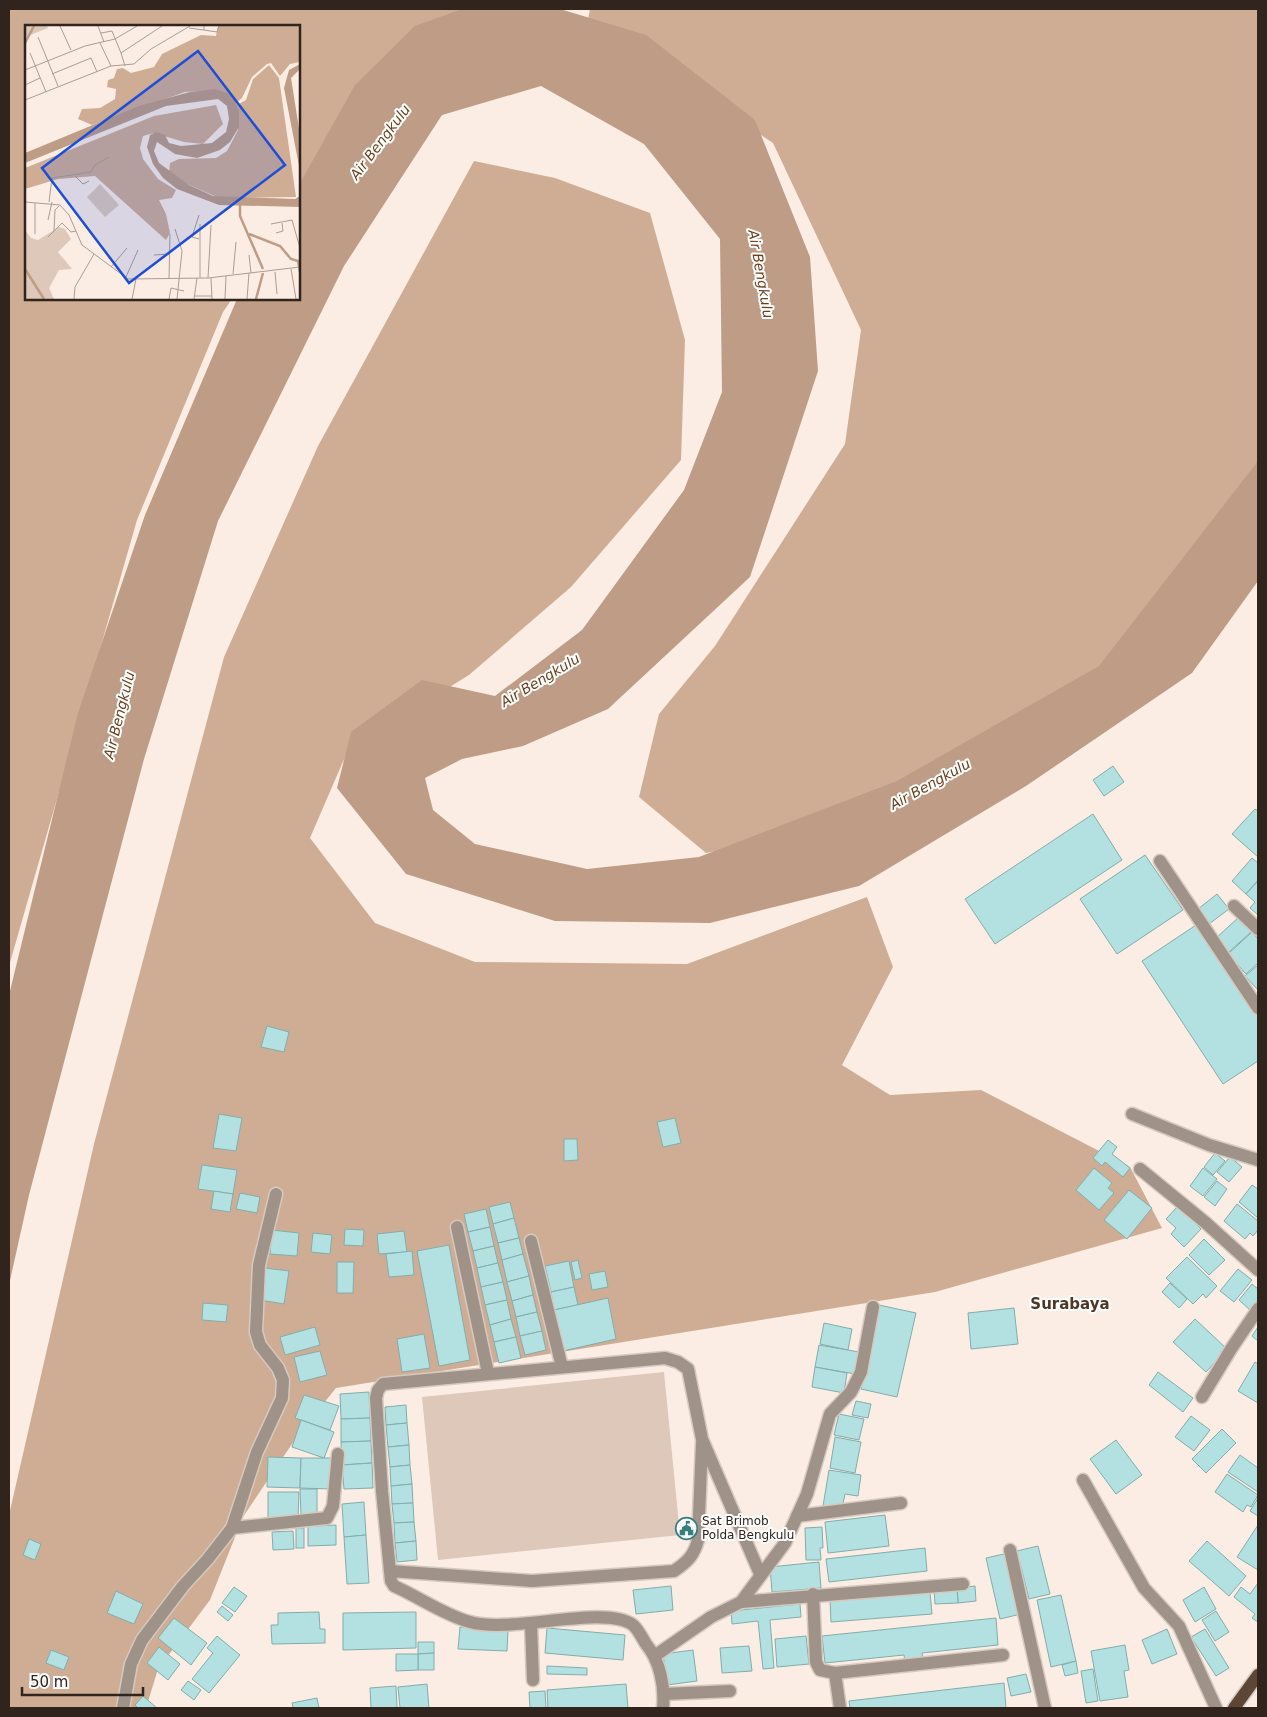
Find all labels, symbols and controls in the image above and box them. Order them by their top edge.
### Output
inset map [25,25,300,300]
water label: Air Bengkulu [346,101,413,183]
water label: Air Bengkulu [745,228,777,320]
water label: Air Bengkulu [497,650,583,710]
water label: Air Bengkulu [100,670,138,761]
water label: Air Bengkulu [886,755,973,813]
district label: Surabaya [1030,1295,1110,1313]
place label: Sat Brimob Polda Bengkulu [702,1514,794,1542]
public building icon: Sat Brimob Polda Bengkulu [674,1516,698,1540]
scale bar [22,1664,144,1696]
text: 50 m [30,1673,68,1691]

